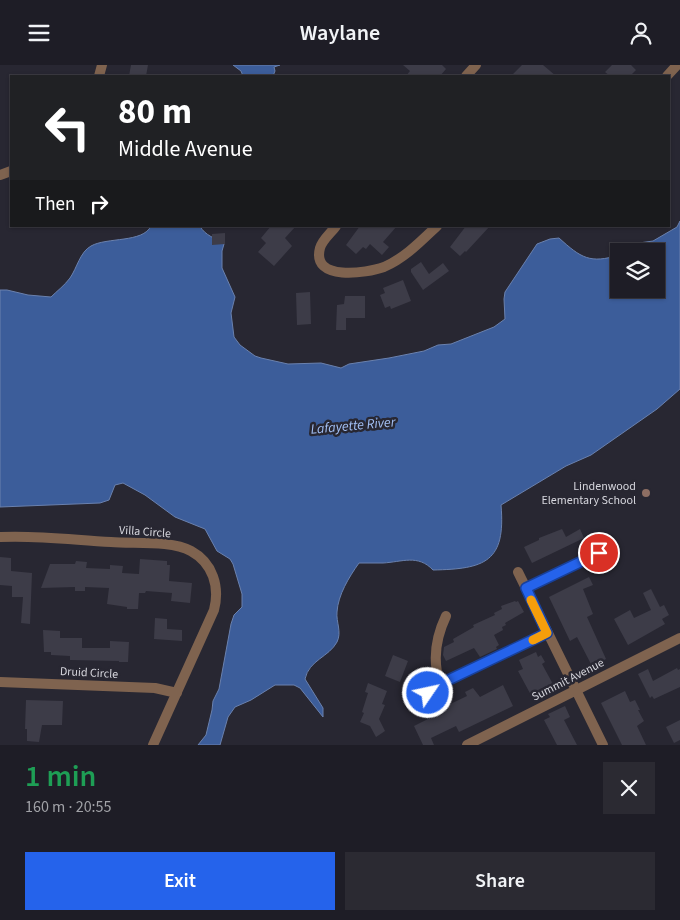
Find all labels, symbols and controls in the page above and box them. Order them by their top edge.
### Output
text: Waylane [300,17,380,49]
icon: menu [25,19,53,47]
icon: person [627,19,655,47]
text: 80 m [118,87,192,137]
icon: left [35,95,100,160]
text: Middle Avenue [118,133,253,165]
icon: right [85,190,113,218]
text: Then [35,191,75,218]
map controls [610,243,665,298]
button: layers [610,243,665,298]
water label: Lafayette River [310,412,397,440]
place label: Lindenwood Elementary School [541,478,636,509]
marker: Lindenwood Elementary School [640,487,652,499]
street label: Villa Circle [118,522,172,542]
pin [578,532,620,574]
icon: arrive [585,539,613,567]
street label: Summit Avenue [529,654,607,706]
street label: Druid Circle [59,663,119,683]
position arrow [401,666,453,718]
text: 1 min [25,755,96,798]
button: close [603,762,655,814]
text: 160 m · 20:55 [25,796,112,818]
button: Exit [25,852,335,910]
button: Share [345,852,655,910]

